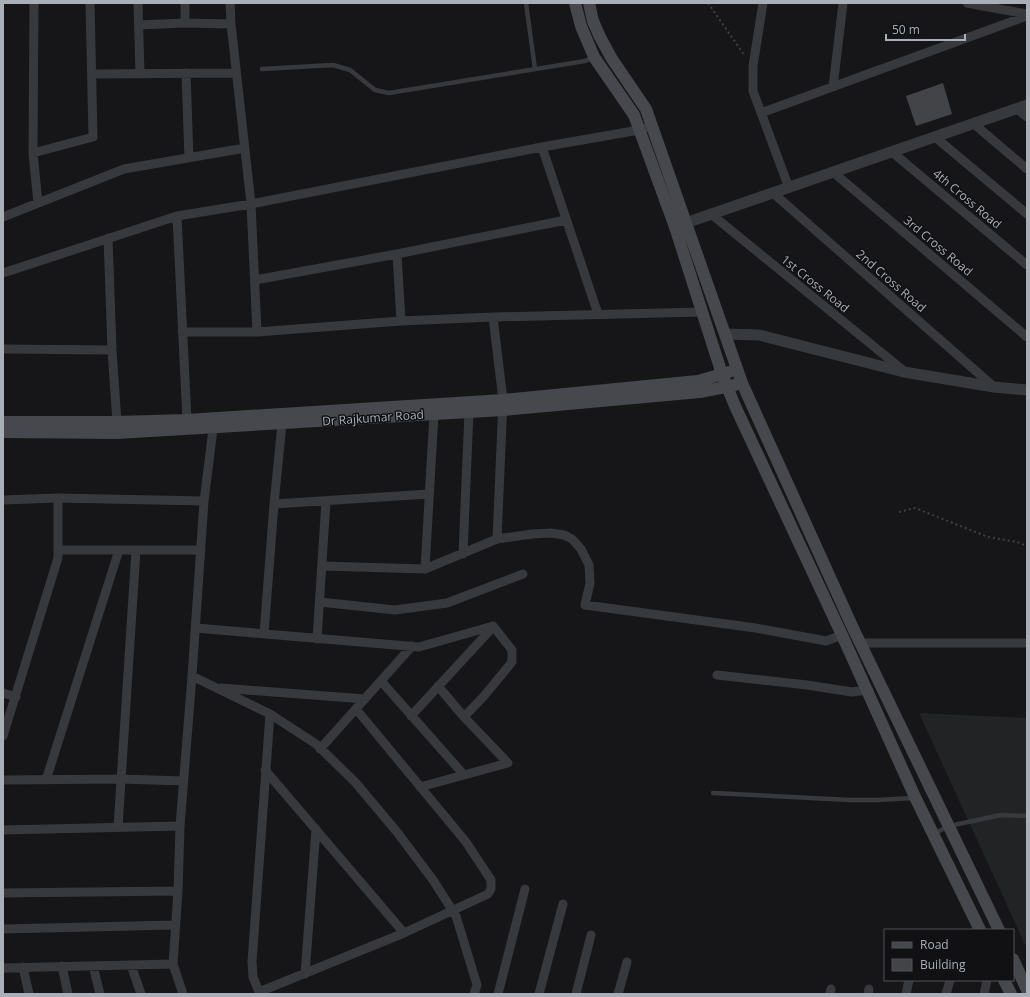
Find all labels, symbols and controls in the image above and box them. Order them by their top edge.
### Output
scale bar [886,16,965,42]
text: 50 m [892,21,920,38]
street label: 4th Cross Road [929,165,1005,232]
street label: 3rd Cross Road [900,212,976,279]
street label: 2nd Cross Road [853,245,930,316]
street label: 1st Cross Road [778,251,853,316]
street label: Dr Rajkumar Road [322,405,424,430]
legend [884,929,1014,981]
text: Road [920,936,949,953]
text: Building [920,956,966,973]

